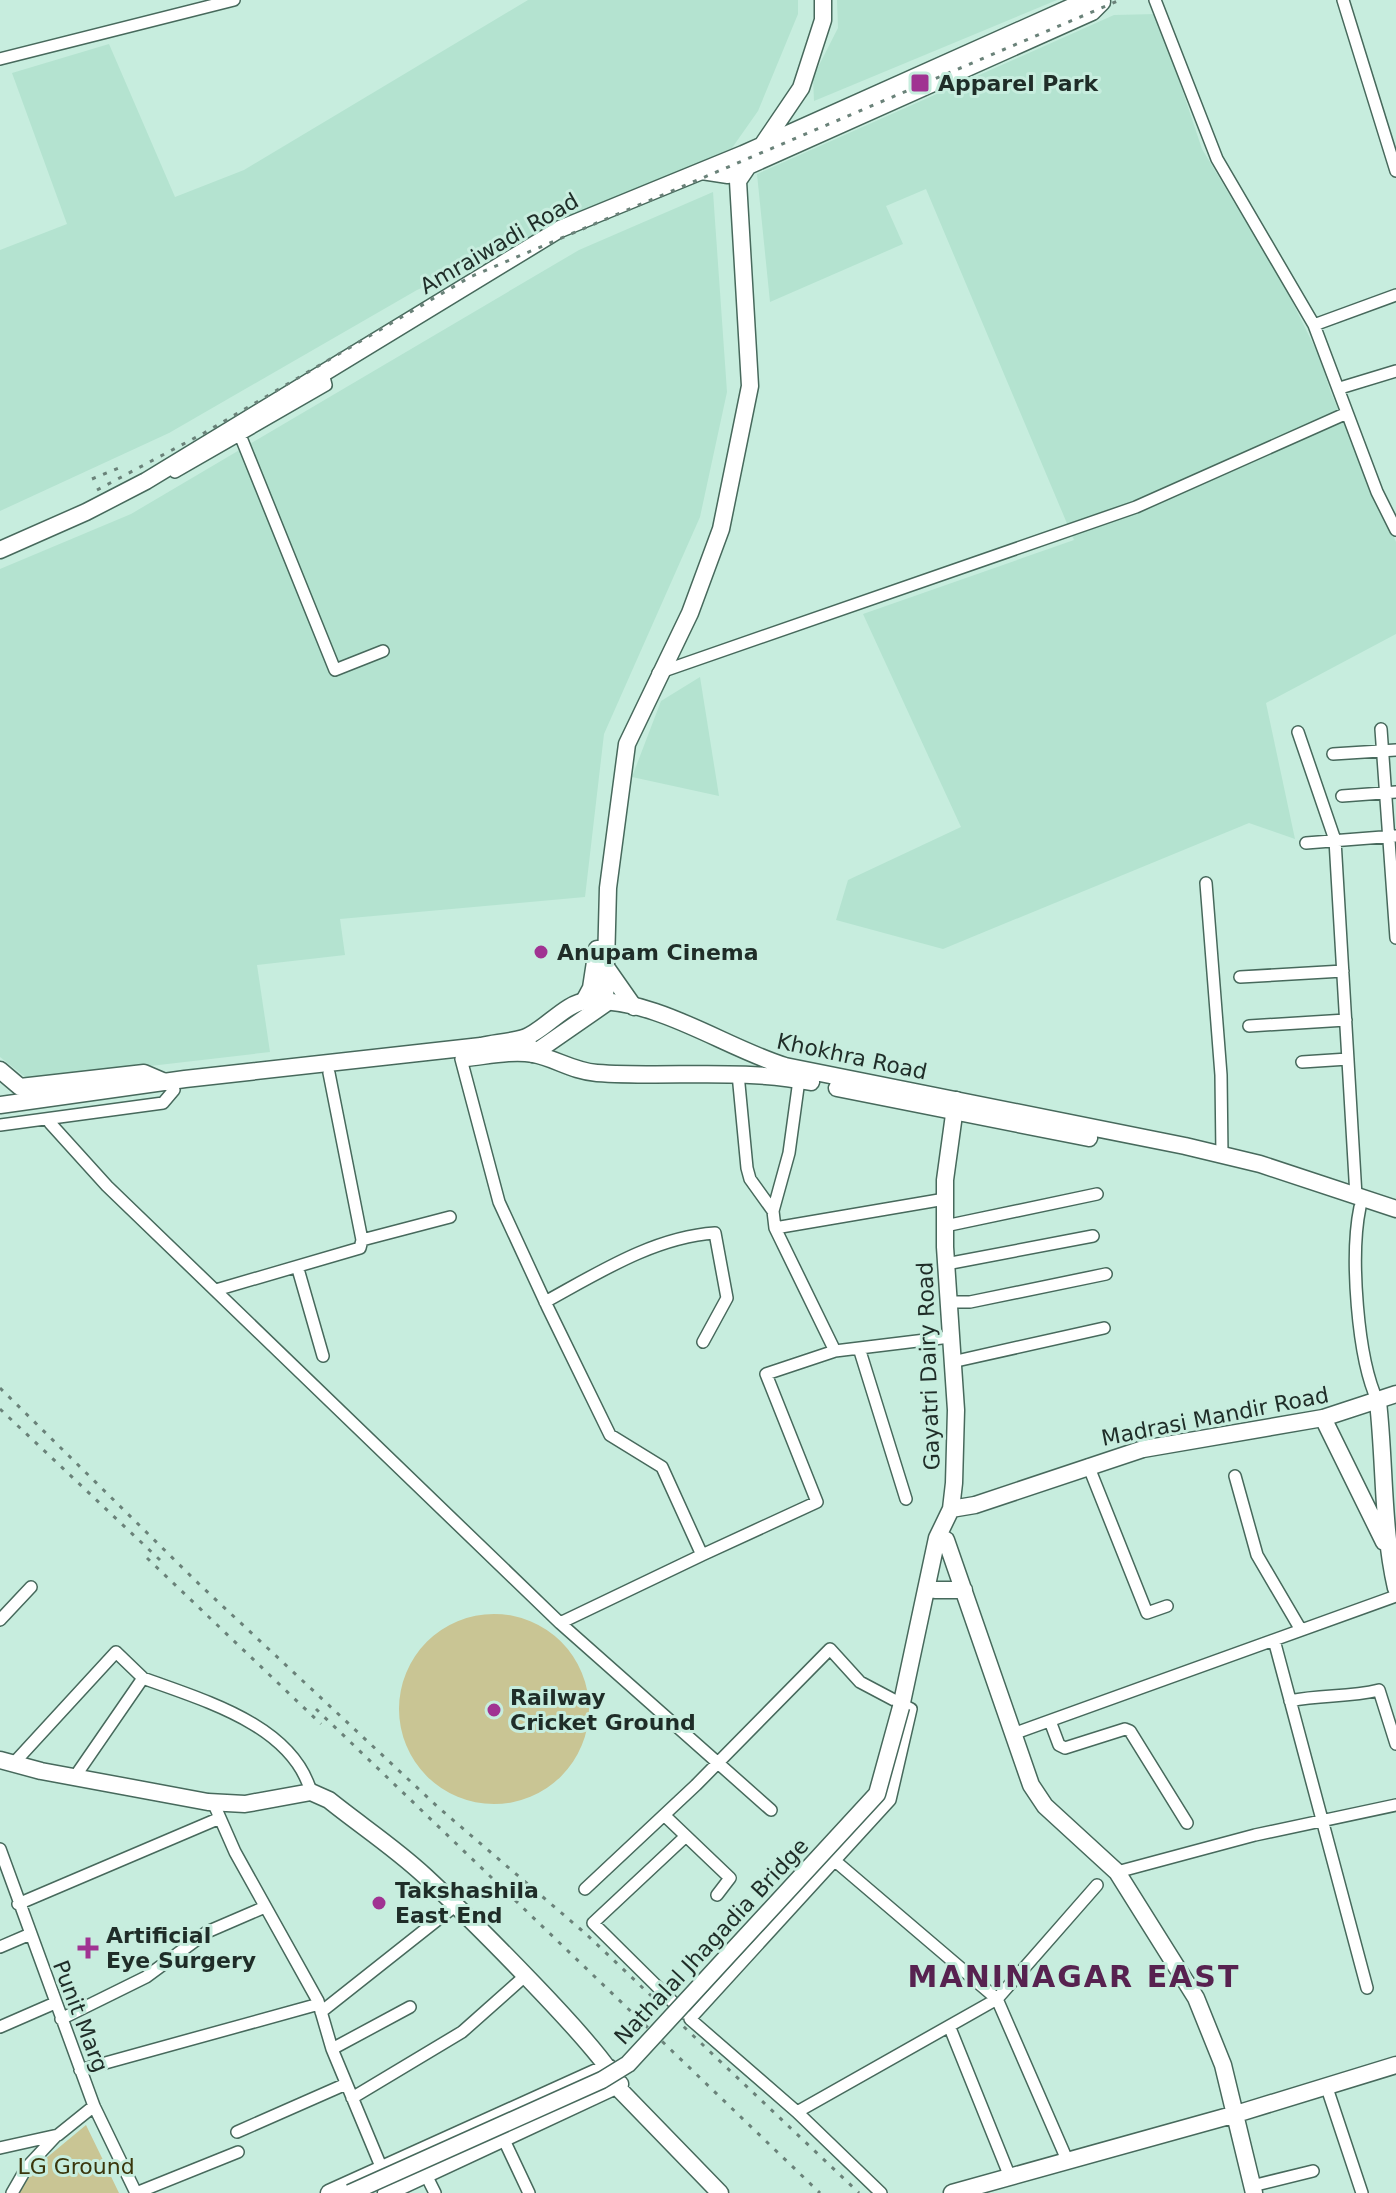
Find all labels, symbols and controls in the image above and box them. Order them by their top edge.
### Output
place label: Apparel Park [938,71,1100,96]
marker: Apparel Park [909,72,931,94]
street label: Amraiwadi Road [416,188,583,299]
place label: Anupam Cinema [557,940,759,965]
marker: Anupam Cinema [532,943,550,961]
street label: Khokhra Road [774,1028,929,1085]
street label: Gayatri Dairy Road [912,1261,945,1471]
street label: Madrasi Mandir Road [1099,1382,1331,1451]
place label: Railway Cricket Ground [510,1685,696,1735]
marker: Railway Cricket Ground [485,1701,503,1719]
street label: Nathalal Jhagadia Bridge [609,1833,813,2049]
place label: Takshashila East End [395,1878,539,1928]
marker: Takshashila East End [370,1894,388,1912]
place label: Artificial Eye Surgery [106,1923,256,1973]
marker: Artificial Eye Surgery [77,1937,99,1959]
street label: Punit Marg [48,1957,113,2076]
district label: MANINAGAR EAST [908,1959,1240,1994]
park label: LG Ground [17,2154,135,2179]

